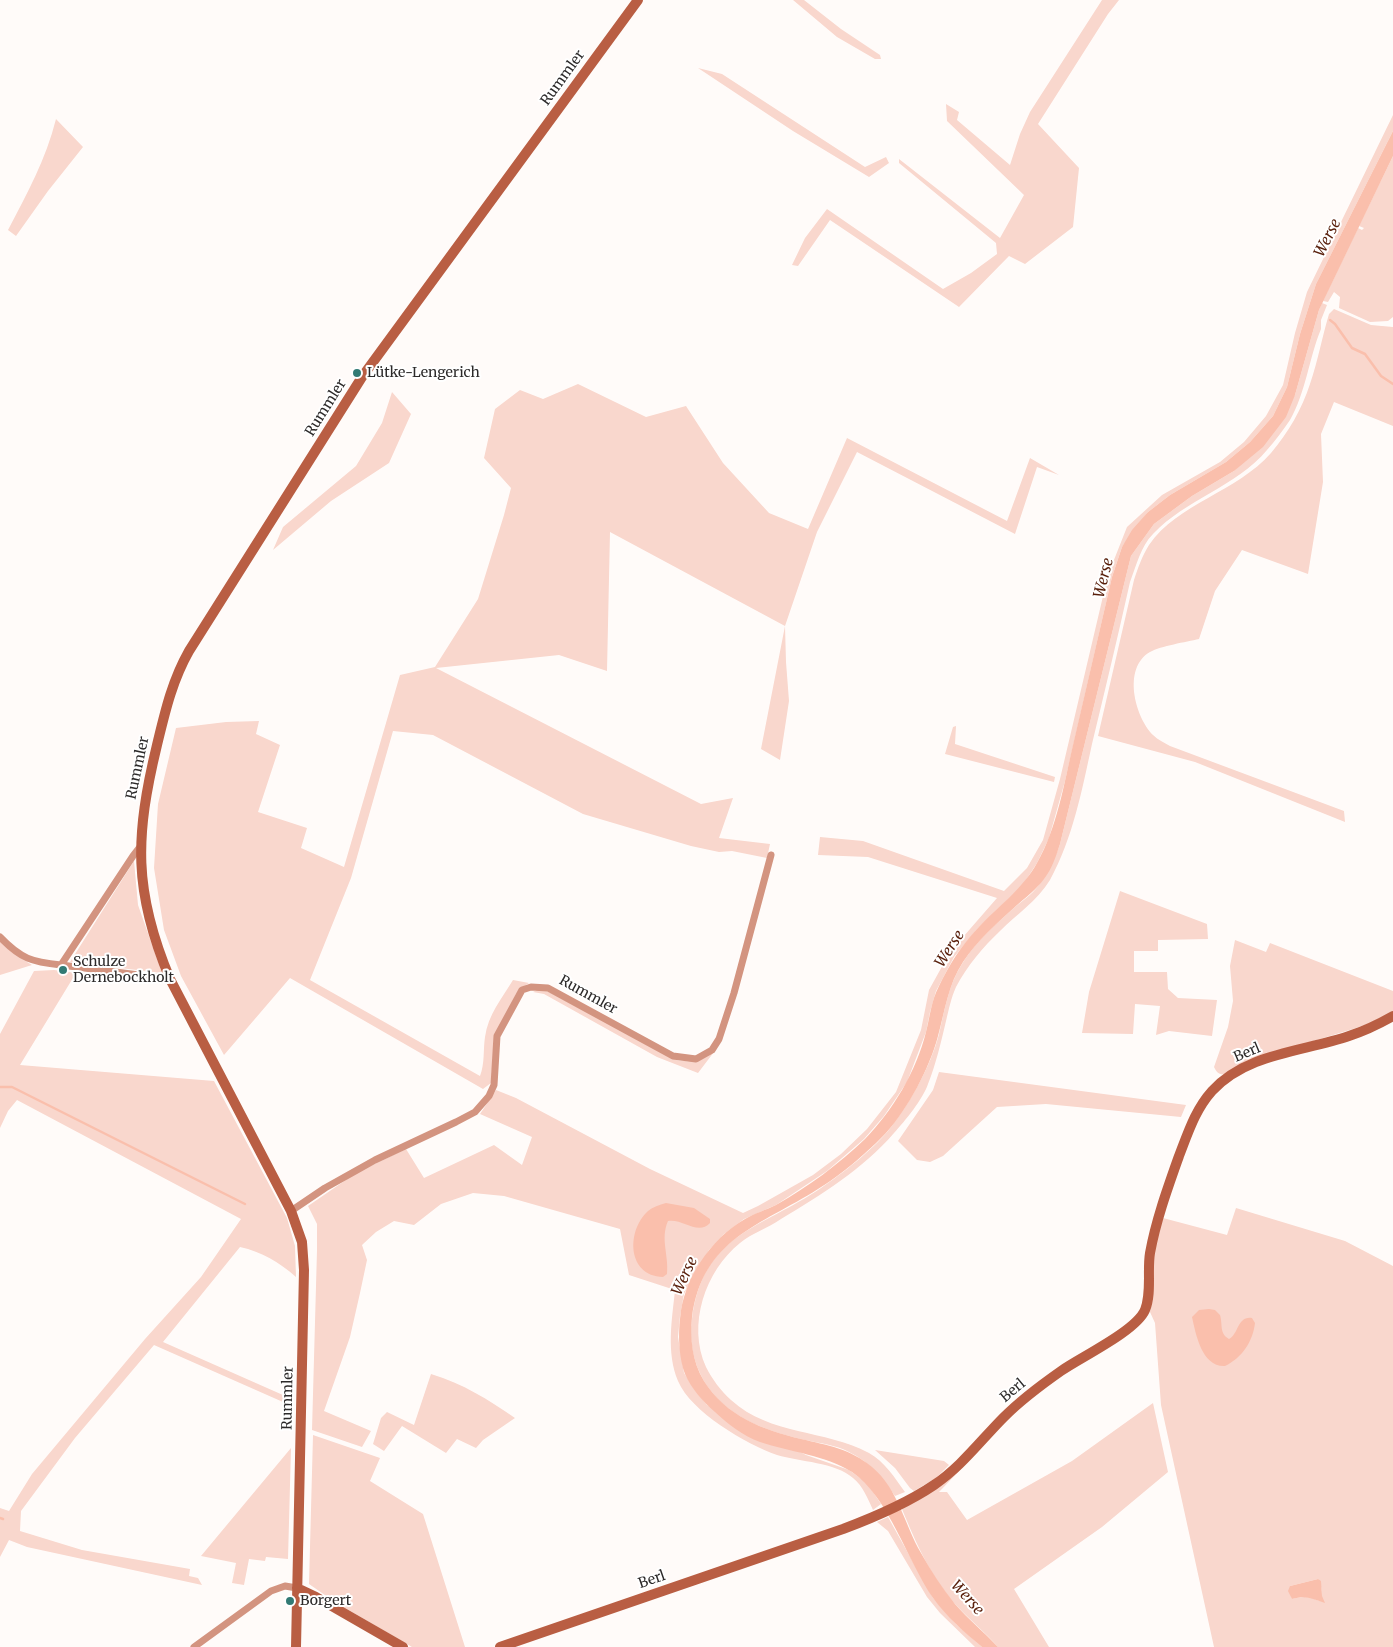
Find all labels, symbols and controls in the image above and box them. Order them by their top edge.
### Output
street label: Rummler [537,47,589,109]
water label: Werse [1311,216,1345,260]
place label: Lütke-Lengerich [367,365,480,381]
marker: Lütke-Lengerich [351,367,363,379]
street label: Rummler [302,376,350,440]
water label: Werse [1090,556,1118,600]
street label: Rummler [123,735,153,801]
water label: Werse [931,927,969,971]
place label: Schulze Dernebockholt [73,954,174,986]
marker: Schulze Dernebockholt [57,964,69,976]
street label: Rummler [556,972,620,1018]
street label: Berl [1231,1040,1263,1066]
water label: Werse [668,1254,702,1298]
street label: Rummler [279,1366,297,1430]
street label: Berl [997,1376,1029,1406]
street label: Berl [636,1568,668,1592]
water label: Werse [947,1577,987,1619]
place label: Borgert [300,1593,351,1609]
marker: Borgert [284,1595,296,1607]

